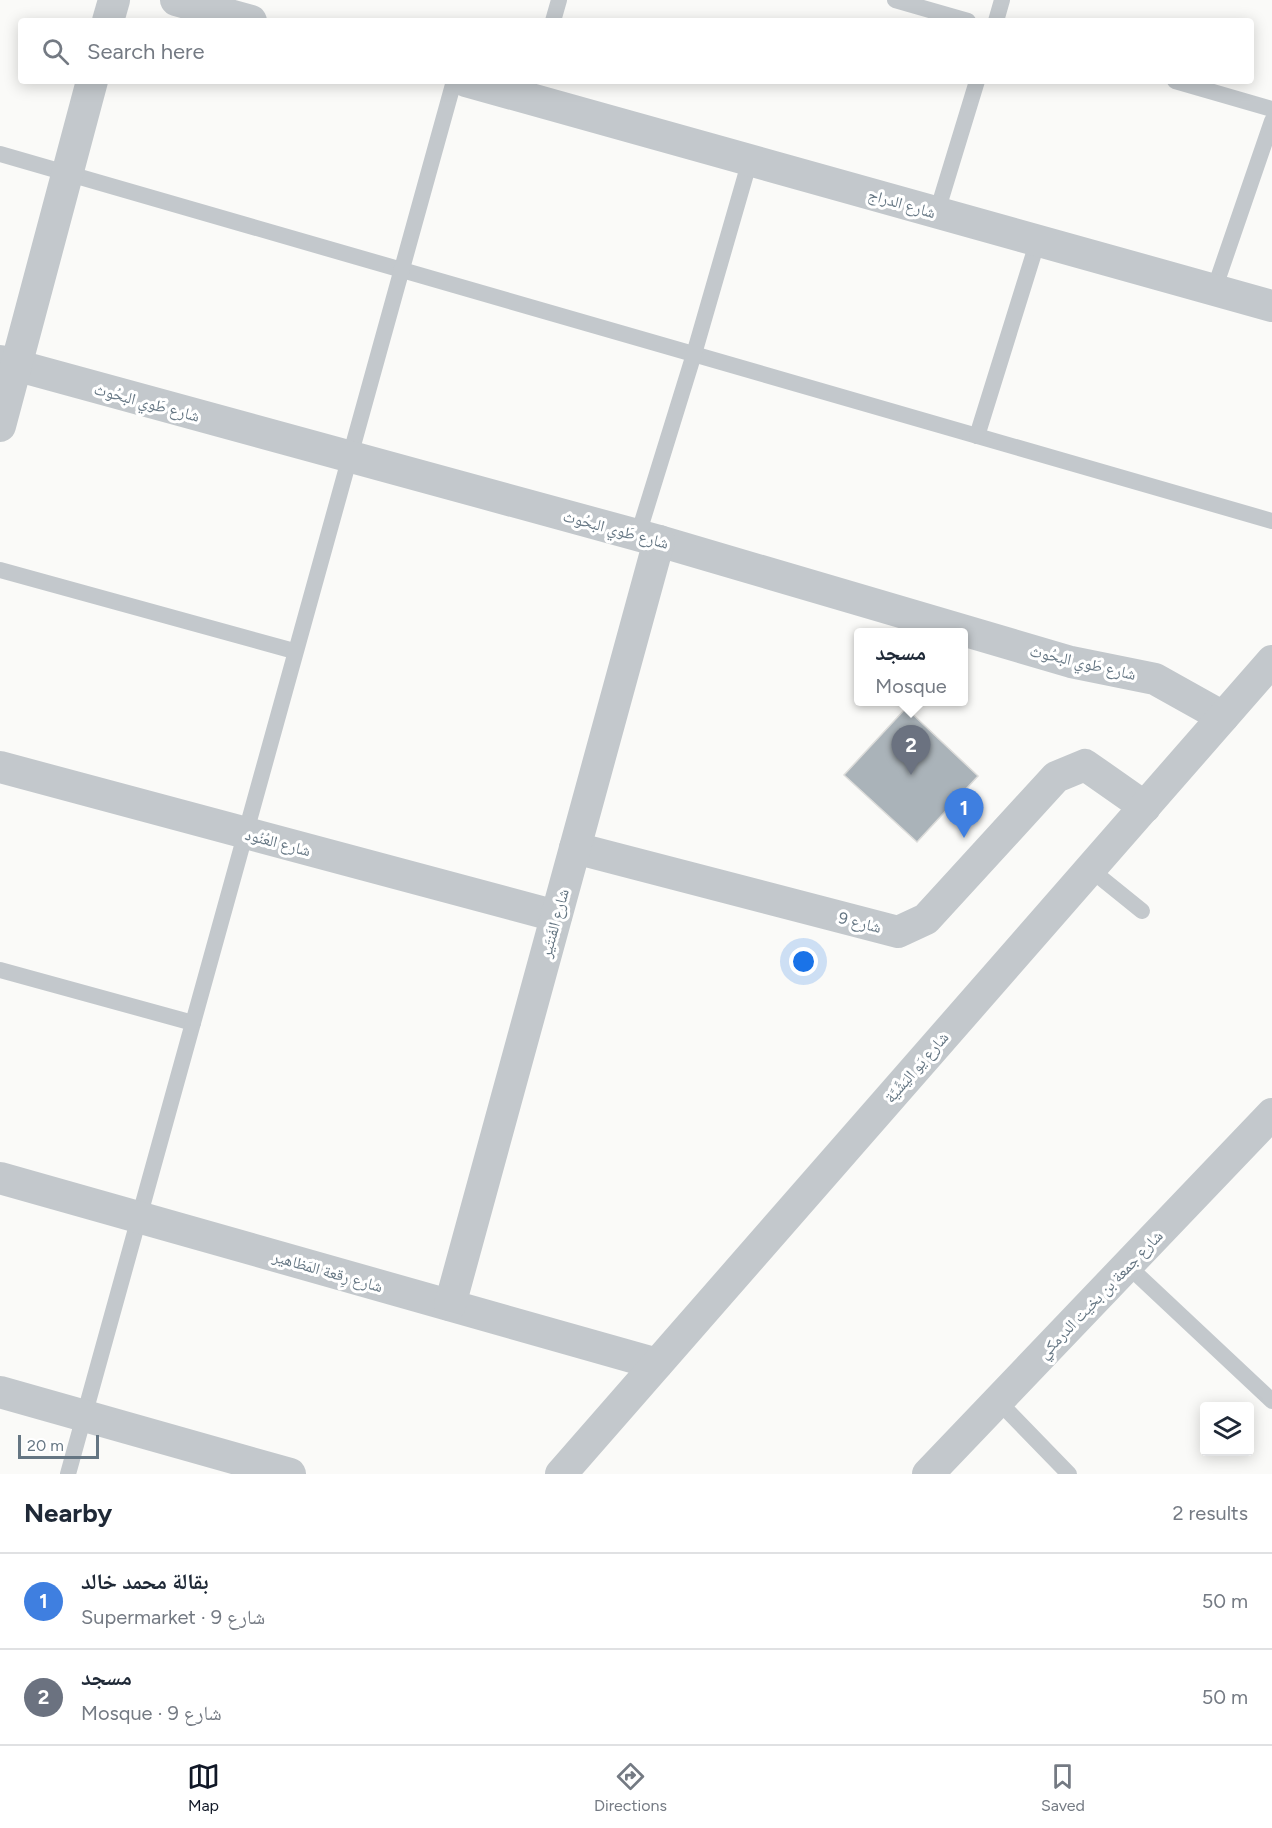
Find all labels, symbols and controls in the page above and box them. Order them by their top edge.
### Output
search box [18,18,1254,84]
icon: search [39,35,72,68]
text: Search here [87,38,205,65]
street label: شارع الدراج [866,185,938,223]
street label: شارع طَوي البحُوث [91,379,202,429]
street label: شارع طَوي البحُوث [560,506,671,556]
popup [854,628,968,706]
text: مسجد [875,639,926,666]
street label: شارع طَوي البحُوث [1027,641,1138,687]
text: Mosque [875,674,947,698]
pin: 2 [892,726,930,775]
pin: 1 [944,788,984,838]
street label: شارع العُنُود [243,825,313,861]
street label: شارع الفَنتَير [536,887,574,961]
street label: شارع 9 [836,908,883,938]
your location [789,947,818,976]
street label: شارع يَو اليَشِّيَّة [880,1028,953,1107]
street label: شارع جمعة بن بخيت الدرمكي [1034,1226,1169,1365]
street label: شارع رِقعة المَظاهير [269,1246,385,1299]
map controls [1200,1402,1254,1456]
button: layers [1200,1402,1254,1456]
scale bar [18,1432,99,1460]
text: 20 m [27,1436,64,1455]
text: Nearby [24,1497,112,1529]
text: 2 results [1172,1501,1248,1525]
text: بقالة محمد خالد [81,1568,209,1595]
text: 1 [39,1589,48,1613]
text: 50 m [1202,1589,1248,1613]
text: Supermarket · شارع 9 [81,1605,265,1629]
text: مسجد [81,1664,132,1691]
text: 2 [38,1685,49,1709]
text: 50 m [1202,1685,1248,1709]
text: Mosque · شارع 9 [81,1701,222,1725]
tab: Map [187,1760,220,1815]
tab: Directions [594,1760,667,1815]
tab: Saved [1041,1760,1085,1815]

